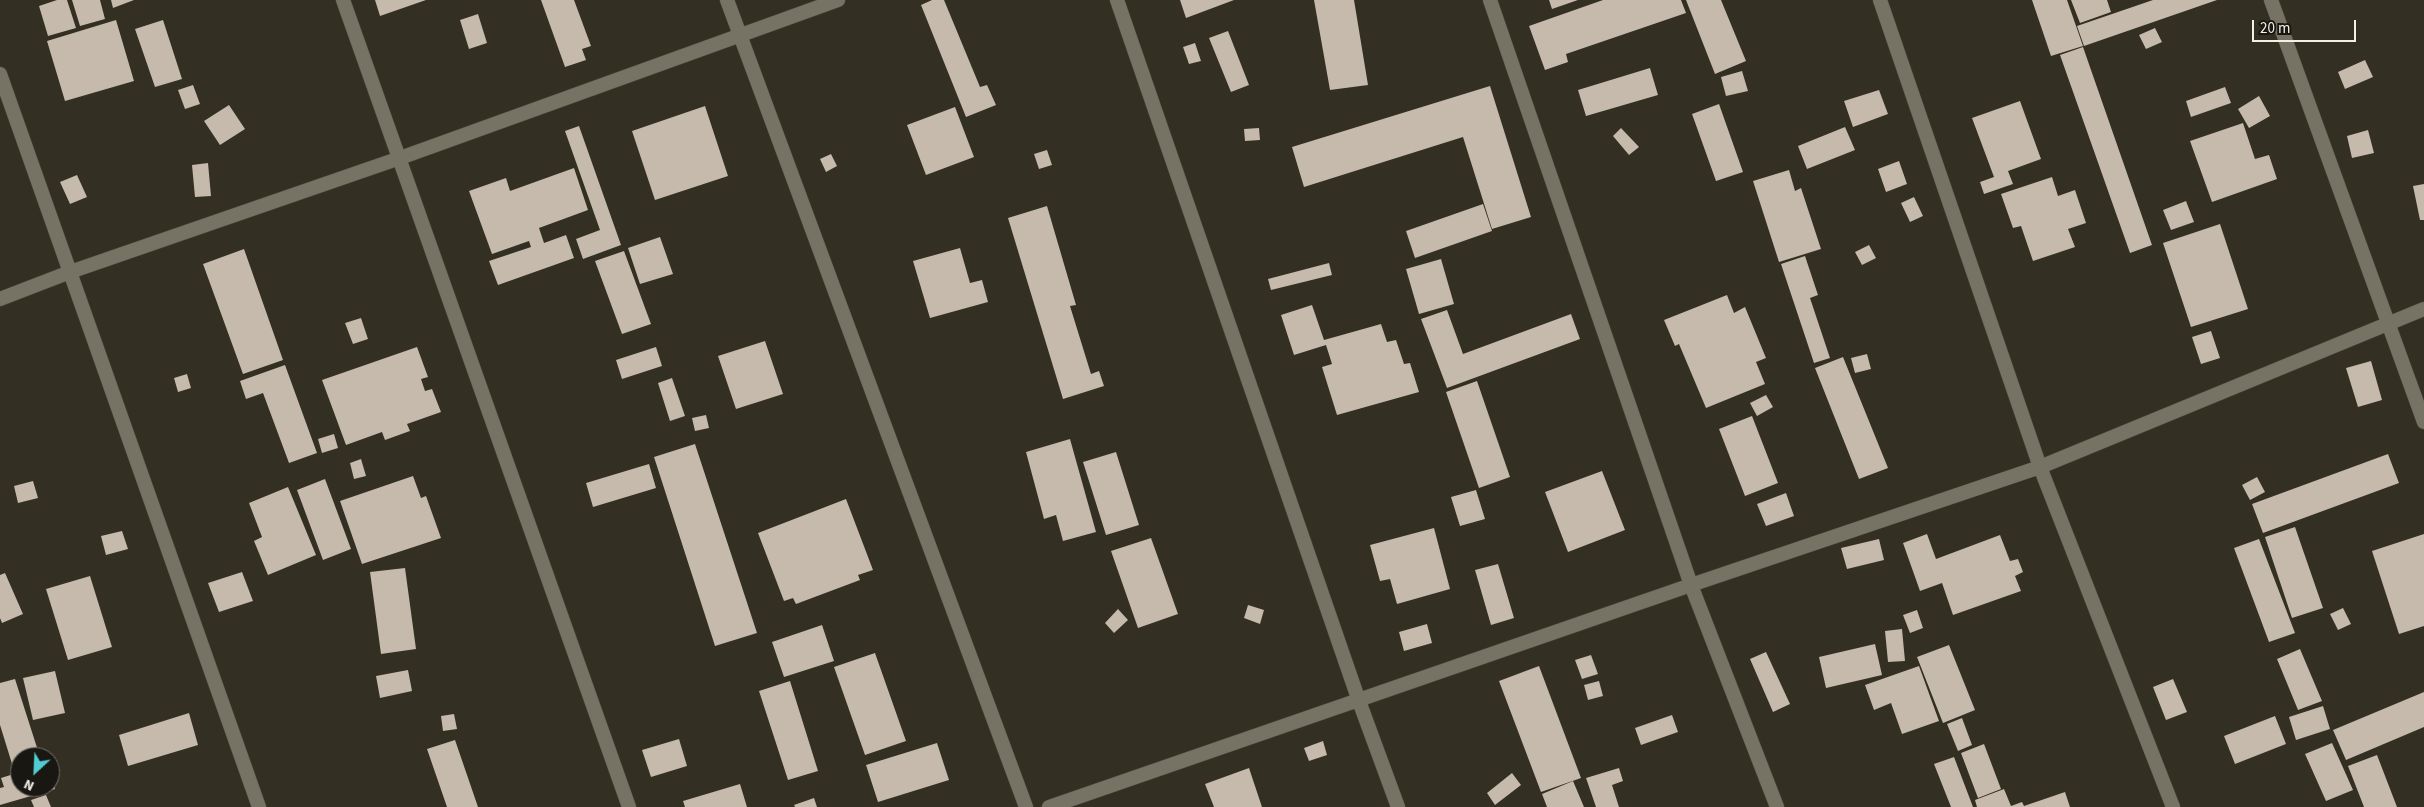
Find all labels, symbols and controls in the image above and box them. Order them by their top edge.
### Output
scale bar [2254,10,2358,42]
text: 20 m [2260,18,2290,39]
north arrow [10,747,60,797]
text: N [21,774,38,796]

